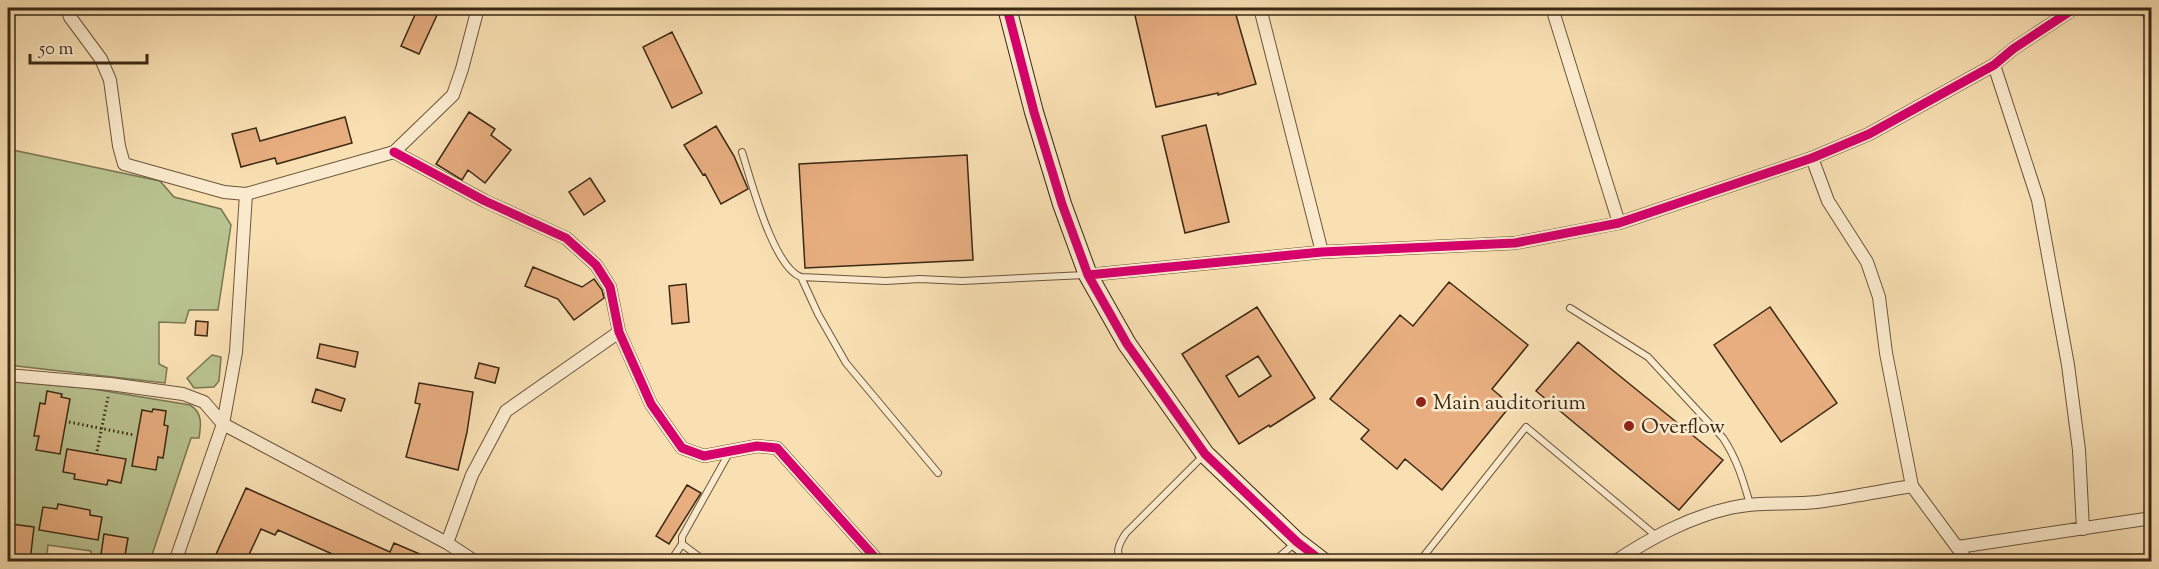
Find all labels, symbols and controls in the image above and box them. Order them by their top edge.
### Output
scale bar [30,27,147,65]
text: 50 m [38,37,74,63]
place label: Main auditorium [1433,389,1586,419]
marker: Main auditorium [1414,395,1428,409]
place label: Overflow [1641,413,1725,443]
marker: Overflow [1622,419,1636,433]

